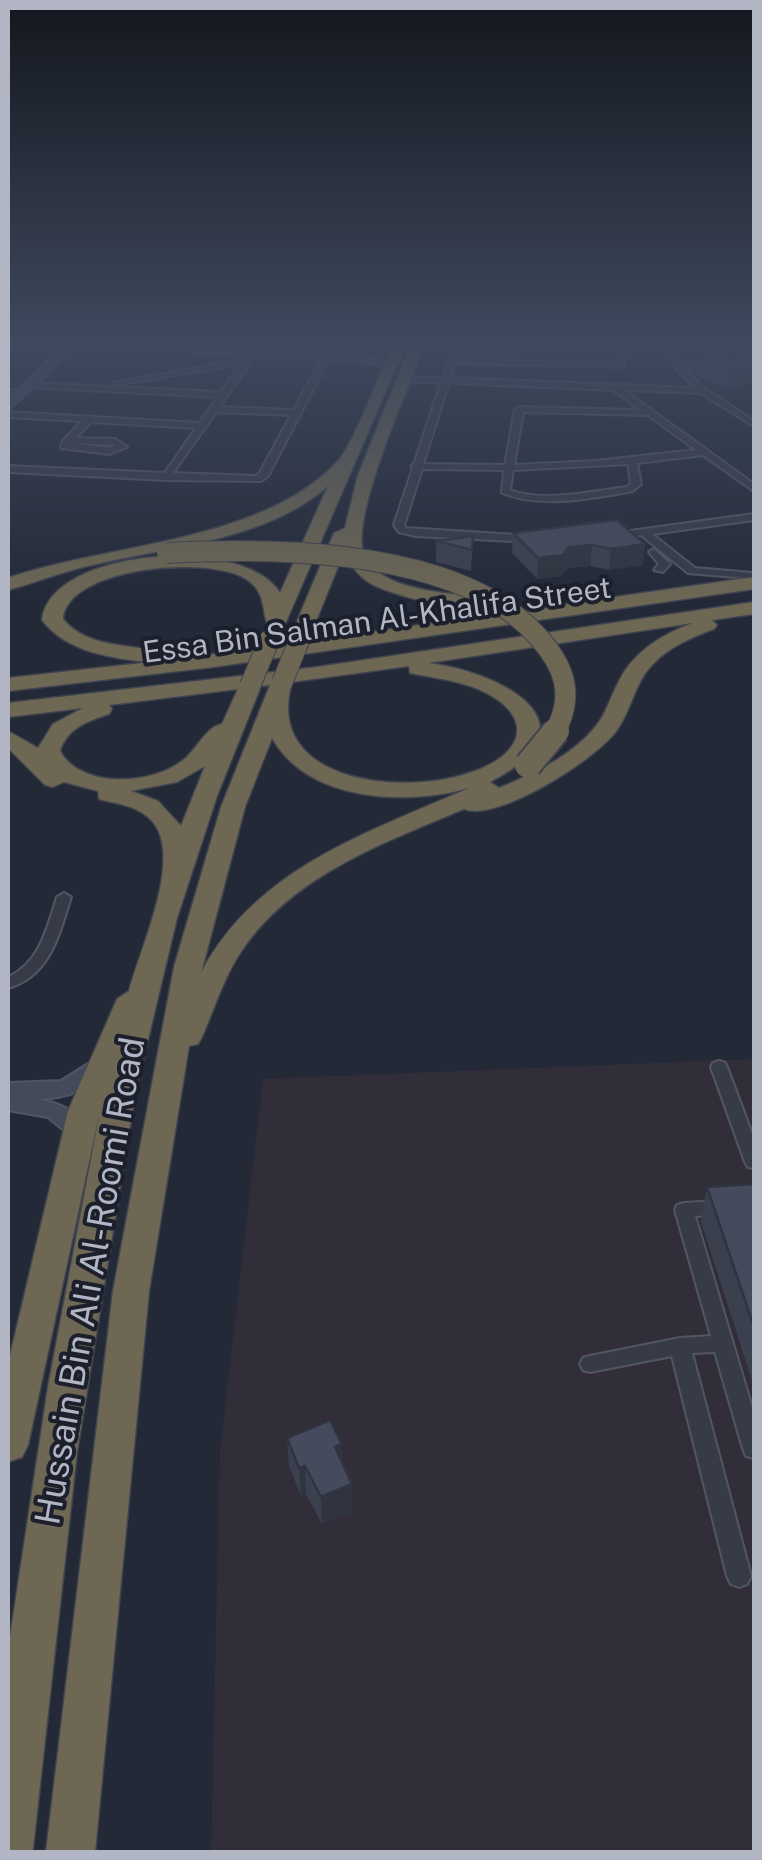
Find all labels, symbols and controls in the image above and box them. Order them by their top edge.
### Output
street label: Essa Bin Salman Al-Khalifa Street [140,570,614,672]
street label: Hussain Bin Ali Al-Roomi Road [27,1034,155,1528]

